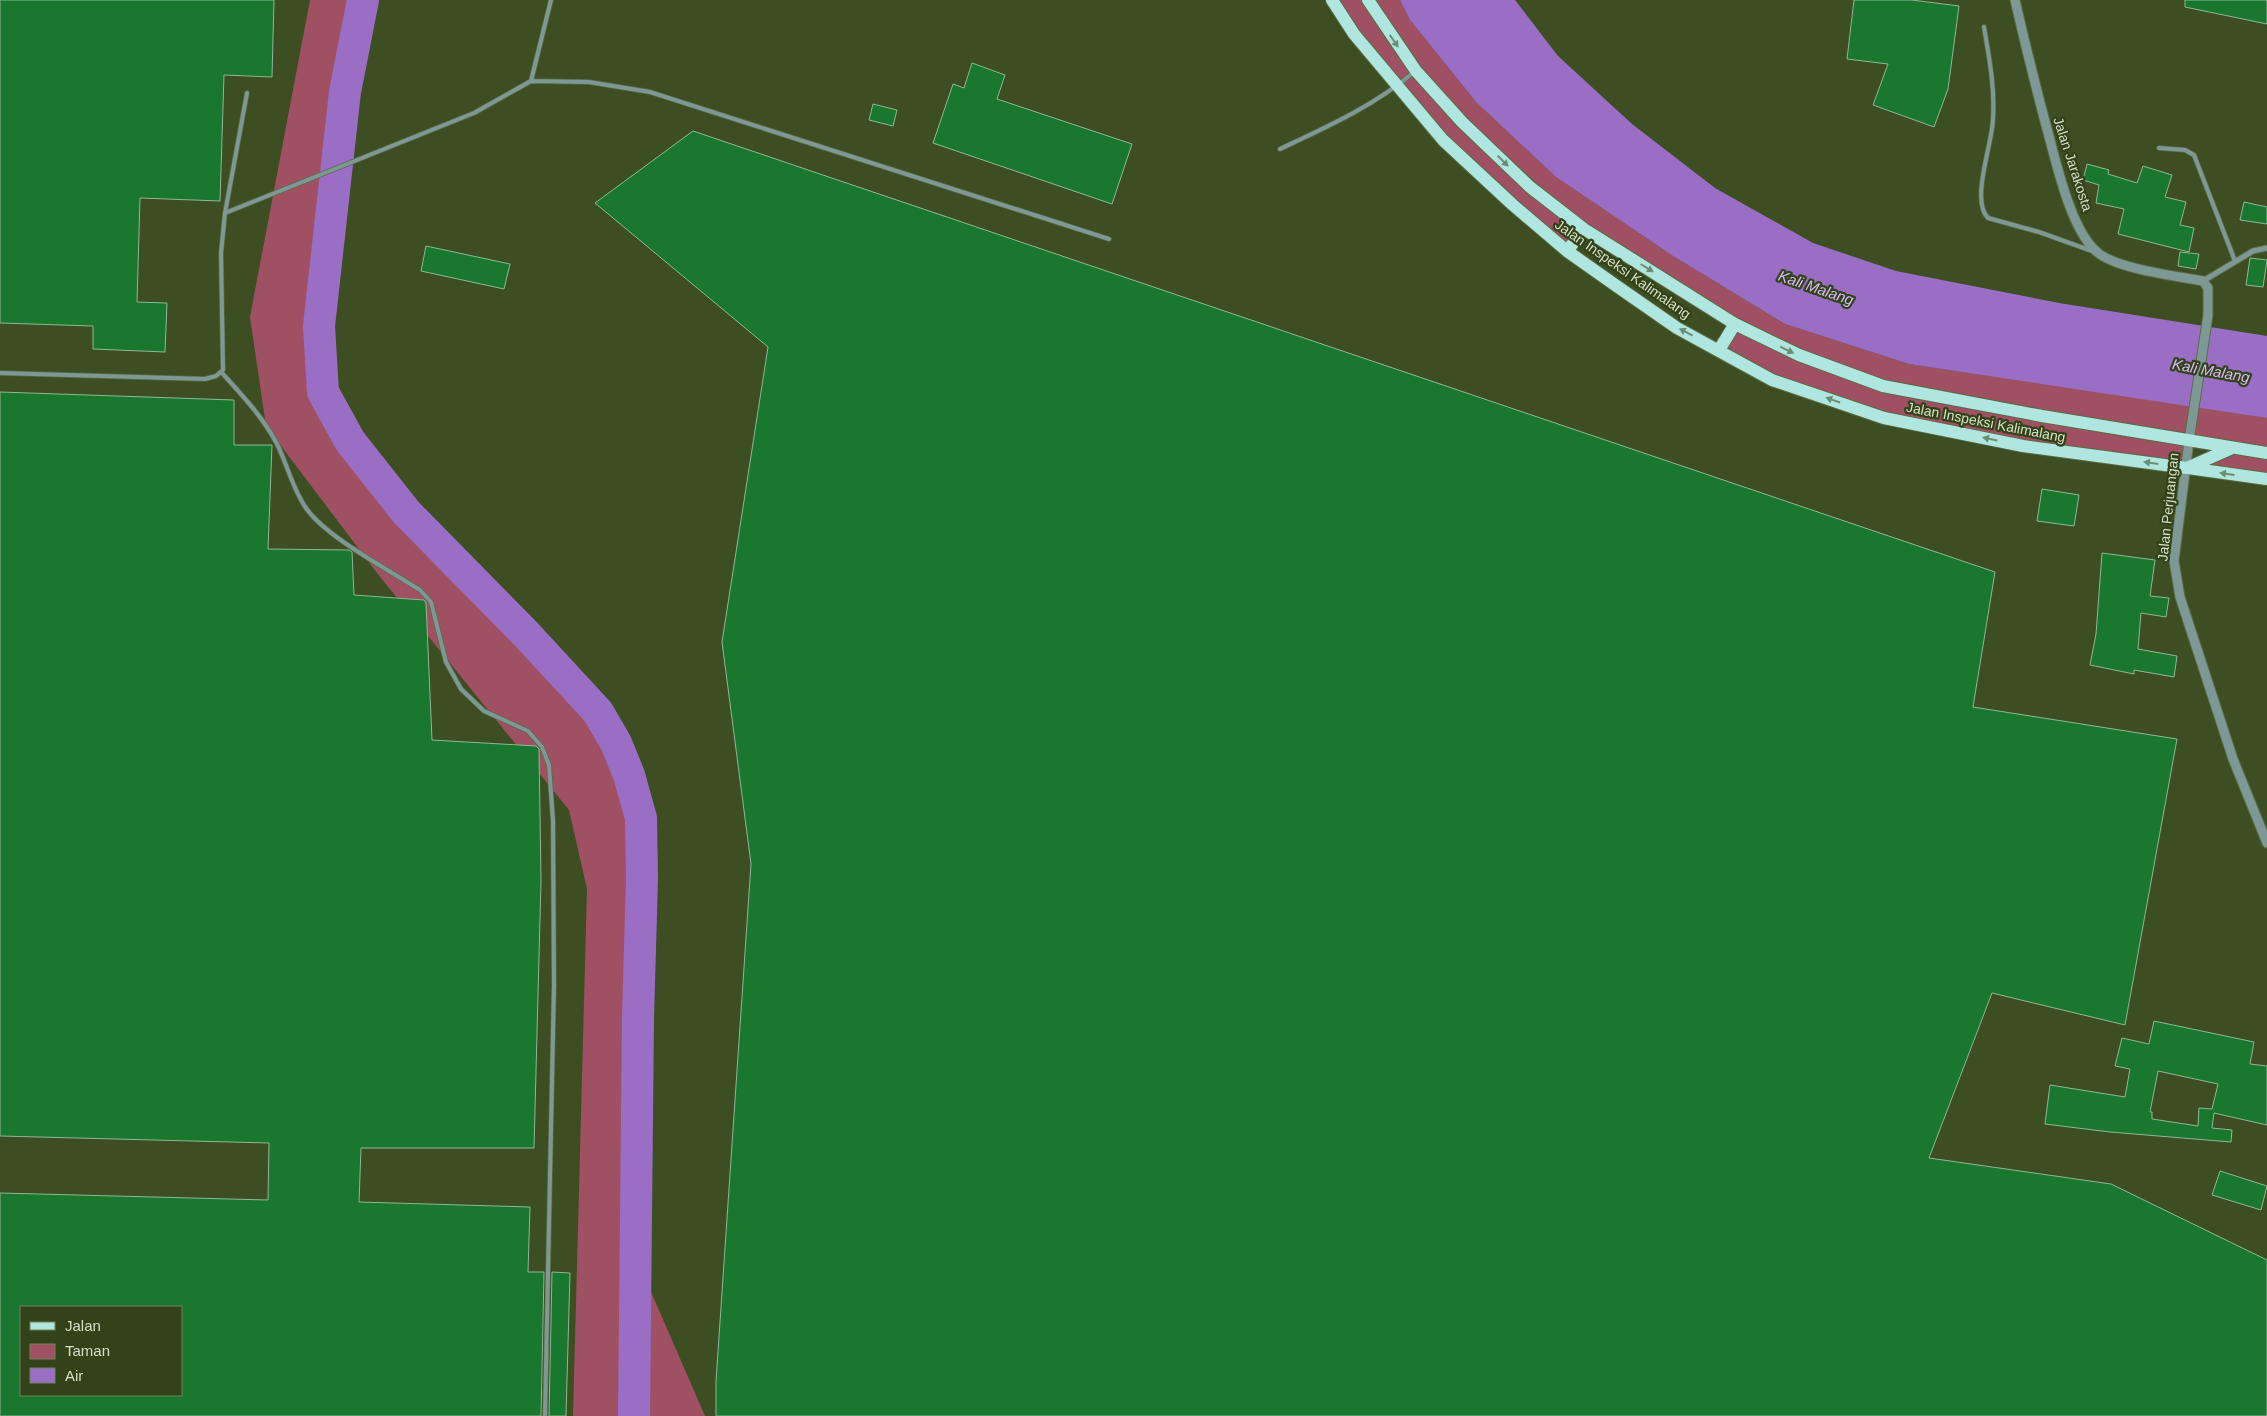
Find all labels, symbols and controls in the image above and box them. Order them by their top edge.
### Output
one-way arrow [1389,34,1399,48]
street label: Jalan Jarakosta [2050,115,2096,213]
one-way arrow [1497,155,1509,167]
street label: Jalan Inspeksi Kalimalang [1552,216,1694,322]
one-way arrow [1640,264,1654,273]
water label: Kali Malang [1776,267,1857,309]
one-way arrow [1679,328,1693,336]
one-way arrow [1780,346,1795,354]
water label: Kali Malang [2171,355,2252,386]
one-way arrow [1825,396,1840,403]
street label: Jalan Inspeksi Kalimalang [1905,399,2067,445]
one-way arrow [1982,435,1998,443]
street label: Jalan Perjuangan [2154,452,2182,562]
one-way arrow [2142,459,2158,467]
one-way arrow [2219,469,2235,477]
legend [20,1306,182,1396]
text: Jalan [65,1317,101,1334]
text: Taman [65,1342,110,1359]
text: Air [65,1367,83,1384]

